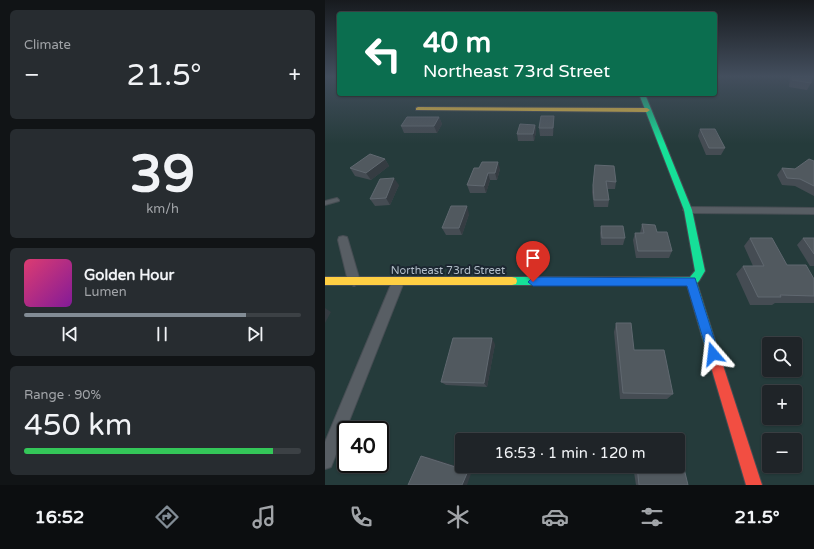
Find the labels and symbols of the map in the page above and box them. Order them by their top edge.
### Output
pin [516,241,550,282]
street label: Northeast 73rd Street [391,264,505,277]
position arrow [692,333,734,375]
speed limit sign: 40 [337,421,389,473]

